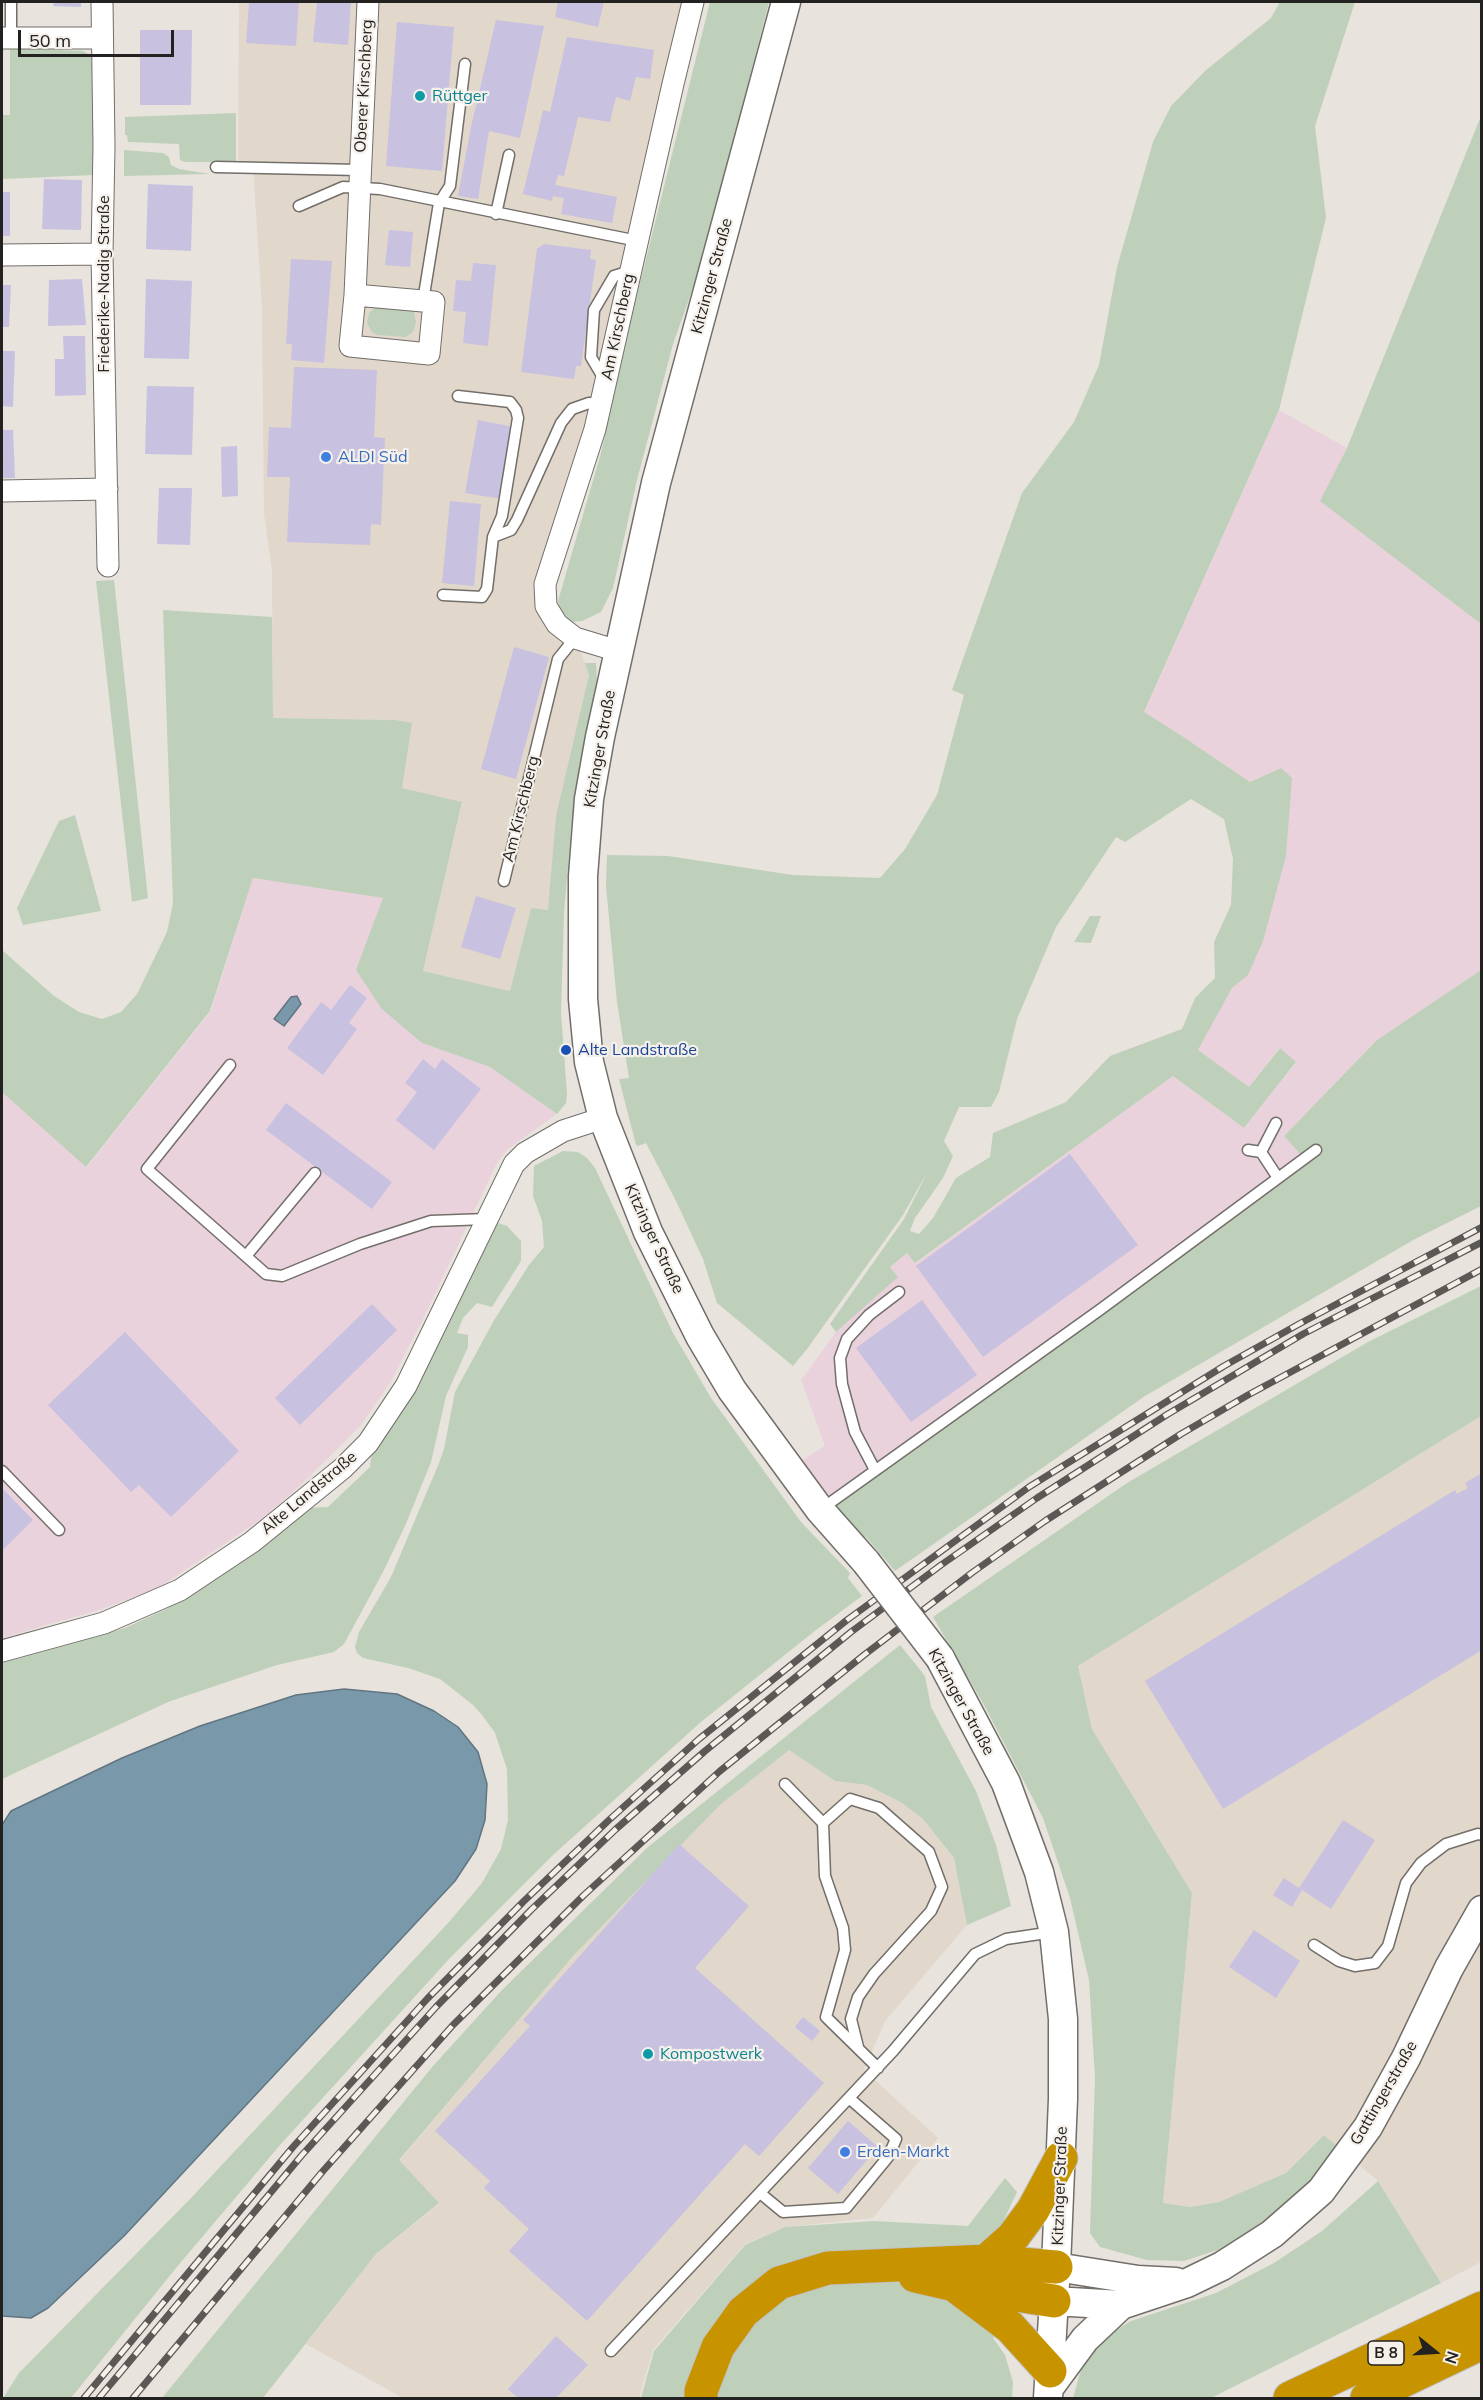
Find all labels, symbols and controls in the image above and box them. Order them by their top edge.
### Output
scale bar [21,18,177,56]
street label: Oberer Kirschberg [351,19,377,153]
text: 50 m [29,29,71,52]
place label: Rüttger [432,86,487,106]
marker: Rüttger [413,89,427,103]
street label: Friederike-Nadig Straße [94,195,114,373]
street label: Kitzinger Straße [687,216,737,336]
street label: Am Kirschberg [597,272,639,382]
place label: ALDI Süd [338,447,408,467]
marker: ALDI Süd [319,450,333,464]
street label: Kitzinger Straße [580,689,620,809]
street label: Am Kirschberg [499,754,543,864]
place label: Alte Landstraße [578,1040,697,1060]
marker: Alte Landstraße [559,1043,573,1057]
street label: Kitzinger Straße [620,1181,688,1297]
street label: Alte Landstraße [257,1447,361,1539]
street label: Kitzinger Straße [924,1645,998,1759]
street label: Gattingerstraße [1346,2037,1422,2149]
place label: Kompostwerk [660,2044,762,2064]
marker: Kompostwerk [641,2047,655,2061]
street label: Kitzinger Straße [1048,2126,1072,2246]
place label: Erden-Markt [857,2142,949,2162]
marker: Erden-Markt [838,2145,852,2159]
north arrow [1405,2322,1465,2382]
road number: B 8 [1368,2341,1404,2365]
text: N [1441,2349,1463,2366]

